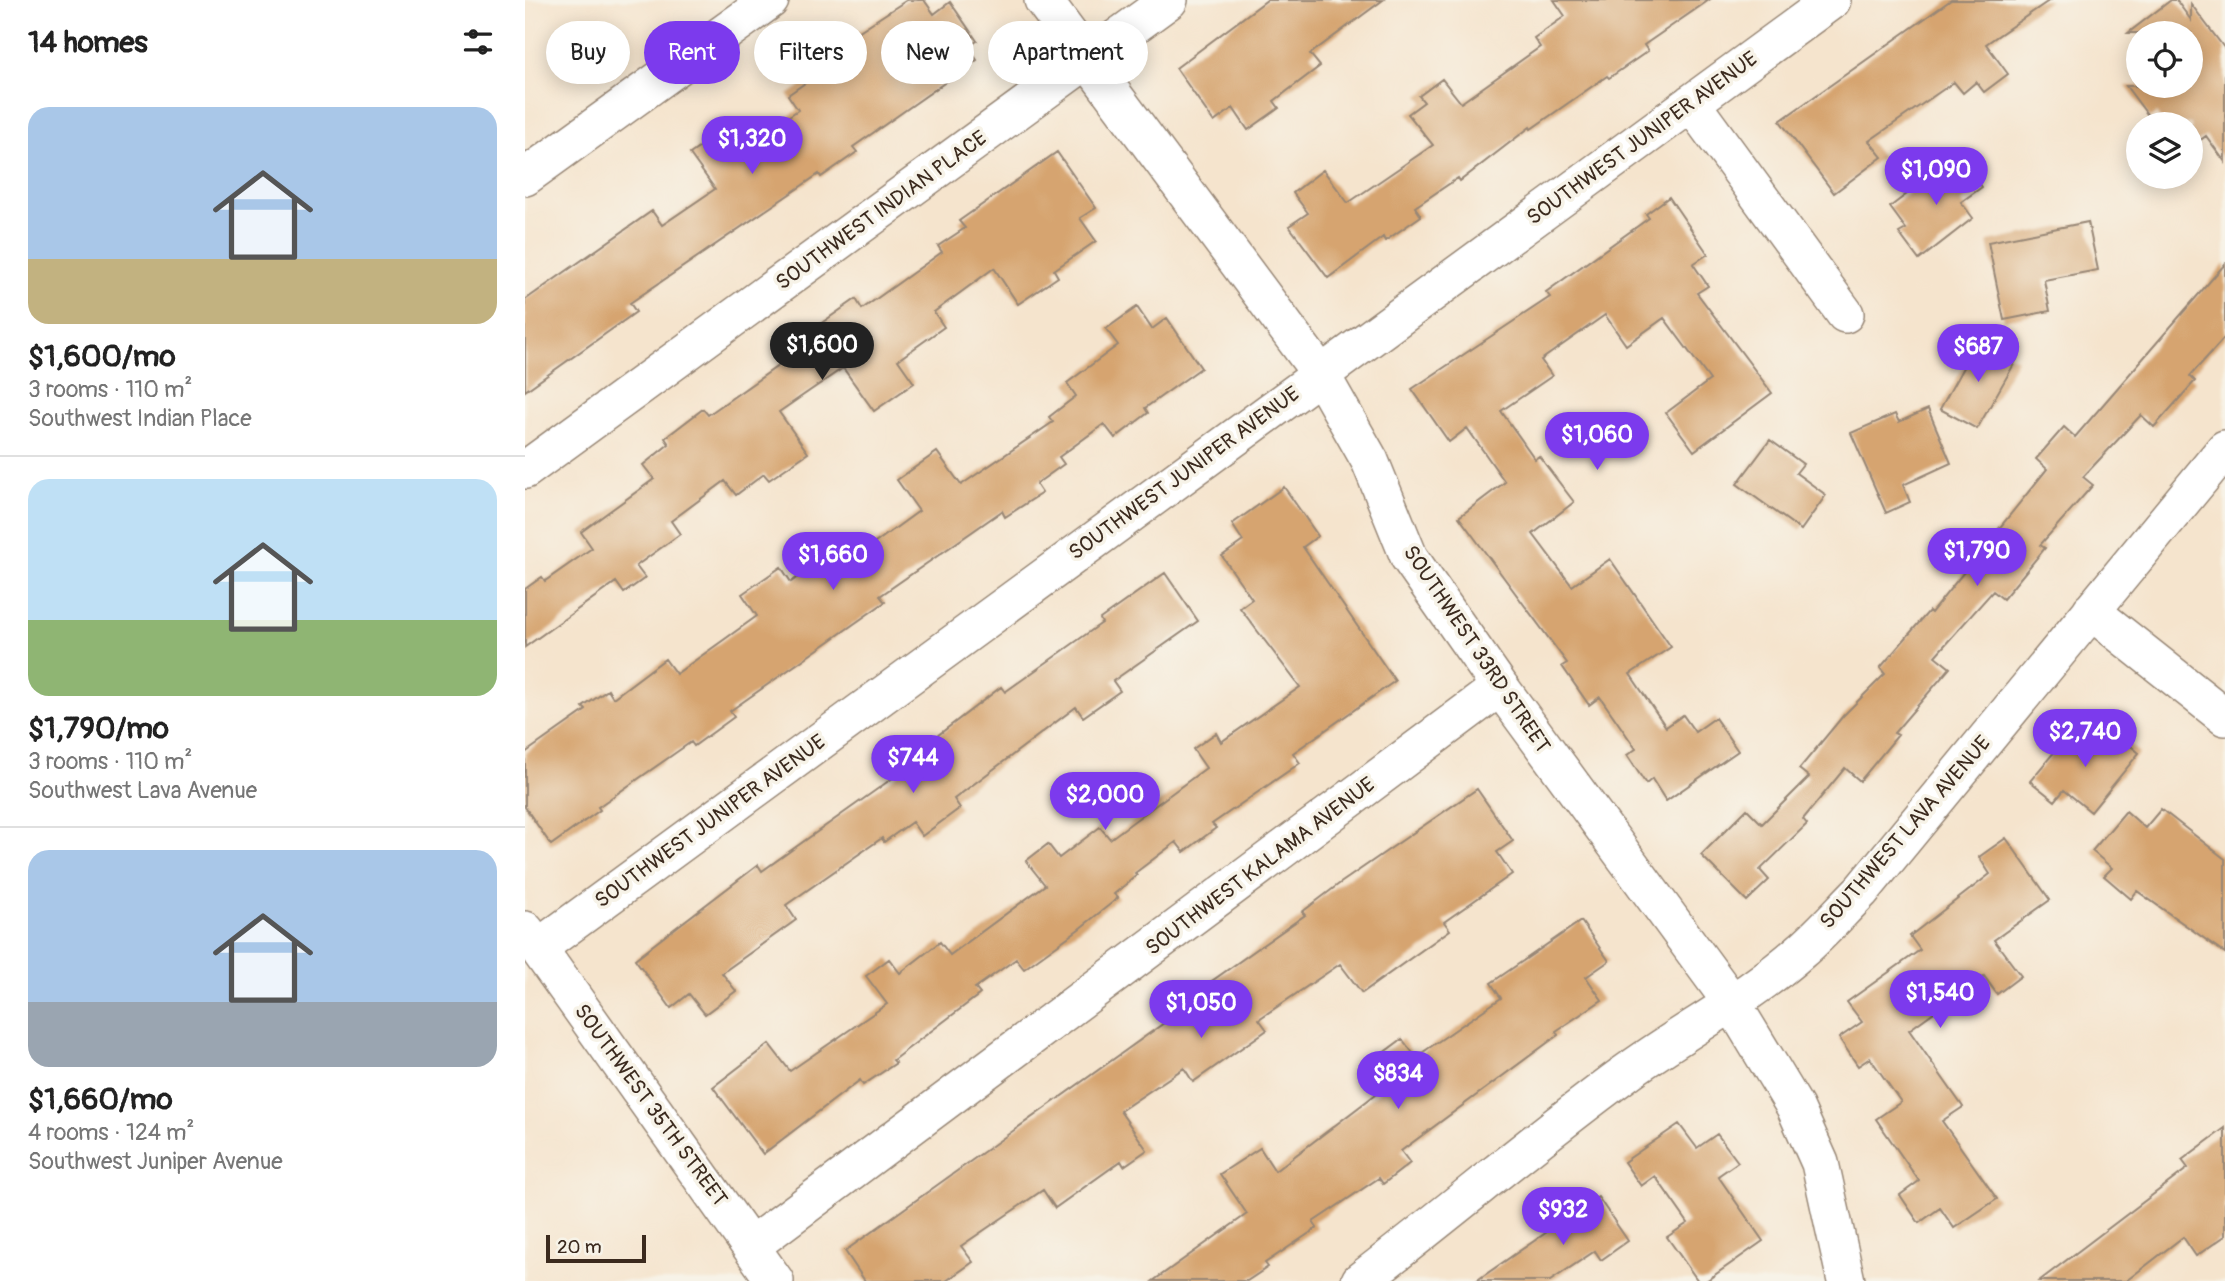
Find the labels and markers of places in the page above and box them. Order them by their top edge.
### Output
pin: $1,320 [695,116,809,176]
pin: $1,090 [1879,148,1993,207]
pin: $1,600 [765,322,879,382]
pin: $687 [1937,324,2019,384]
pin: $1,060 [1540,412,1654,472]
pin: $1,790 [1920,528,2034,588]
pin: $1,660 [776,532,890,592]
pin: $2,740 [2028,710,2142,769]
pin: $744 [872,736,954,795]
pin: $2,000 [1048,772,1162,832]
pin: $1,540 [1883,970,1997,1030]
pin: $1,050 [1144,981,1258,1040]
pin: $834 [1357,1052,1439,1111]
pin: $932 [1522,1188,1604,1247]

